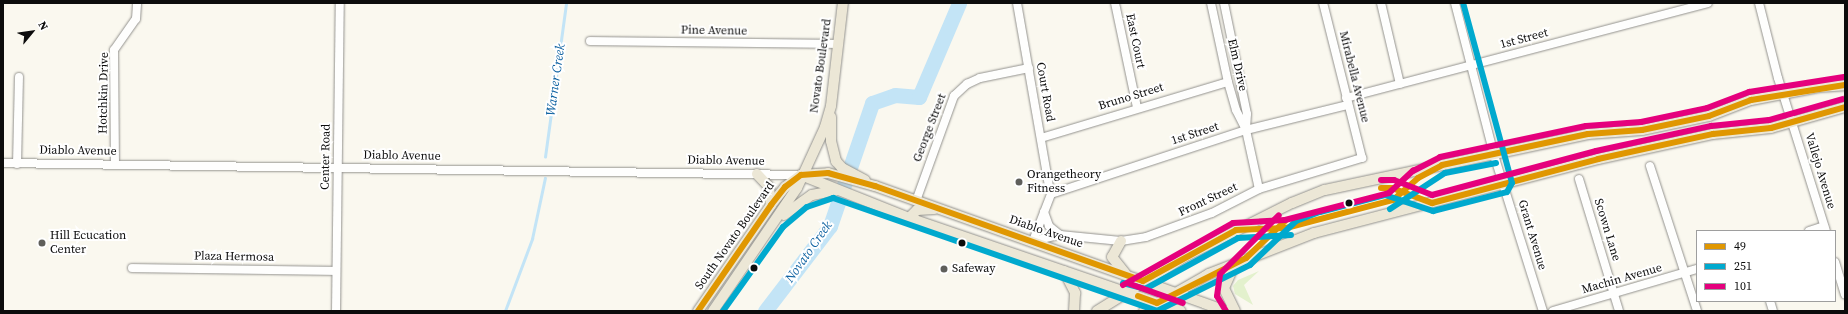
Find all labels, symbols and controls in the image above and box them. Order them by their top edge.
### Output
north arrow [12,12,52,52]
street label: East Court [1122,12,1148,70]
street label: Novato Boulevard [807,18,835,114]
text: N [34,19,51,33]
street label: Pine Avenue [681,23,747,39]
street label: 1st Street [1499,26,1549,52]
street label: Mirabella Avenue [1336,30,1372,124]
street label: Elm Drive [1224,37,1250,93]
water label: Warner Creek [543,43,569,117]
street label: Hotchkin Drive [96,52,112,134]
street label: Court Road [1033,61,1057,123]
street label: Bruno Street [1097,80,1165,114]
street label: George Street [910,92,950,164]
street label: 1st Street [1170,120,1220,148]
street label: Center Road [318,124,334,190]
street label: Vallejo Avenue [1802,131,1838,211]
street label: Diablo Avenue [39,143,117,159]
street label: Diablo Avenue [363,148,441,164]
street label: Diablo Avenue [687,153,765,169]
place label: Orangetheory Fitness [1027,168,1101,196]
marker: Orangetheory Fitness [1014,177,1024,187]
street label: South Novato Boulevard [692,179,778,293]
street label: Front Street [1176,180,1240,220]
street label: Scown Lane [1591,197,1623,263]
unlabelled marker [1344,198,1354,208]
street label: Grant Avenue [1515,198,1549,272]
street label: Diablo Avenue [1007,213,1085,251]
water label: Novato Creek [782,218,836,286]
place label: Hill Ecucation Center [50,229,126,257]
legend [1696,230,1836,302]
marker: Hill Ecucation Center [37,238,47,248]
unlabelled marker [957,238,967,248]
text: 49 [1734,238,1746,254]
street label: Plaza Hermosa [194,249,274,265]
text: 251 [1734,258,1752,274]
street label: Machin Avenue [1580,261,1664,297]
place label: Safeway [952,262,995,276]
unlabelled marker [749,263,759,273]
marker: Safeway [939,264,949,274]
text: 101 [1734,278,1752,294]

